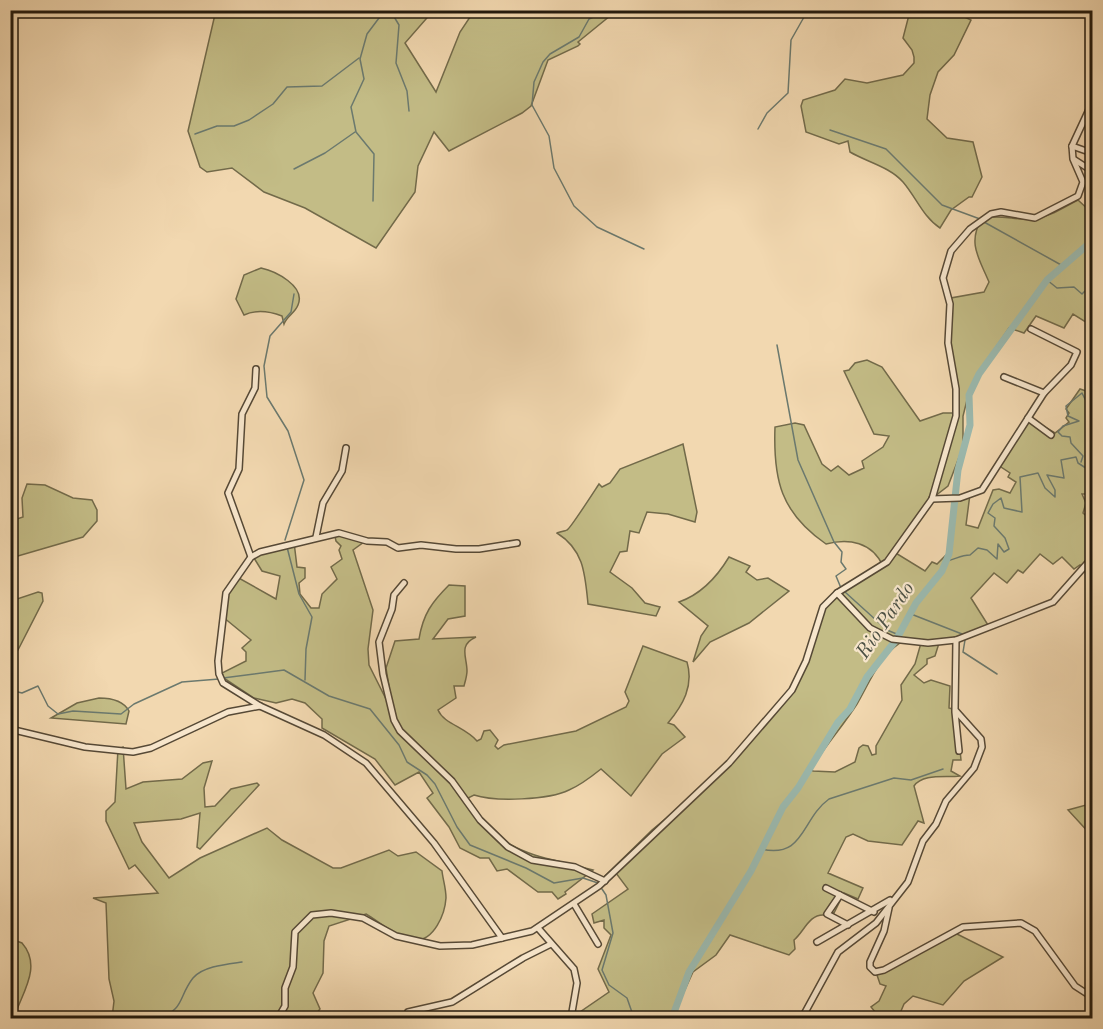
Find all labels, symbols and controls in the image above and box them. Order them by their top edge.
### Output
water label: Rio Pardo [853,579,919,664]

